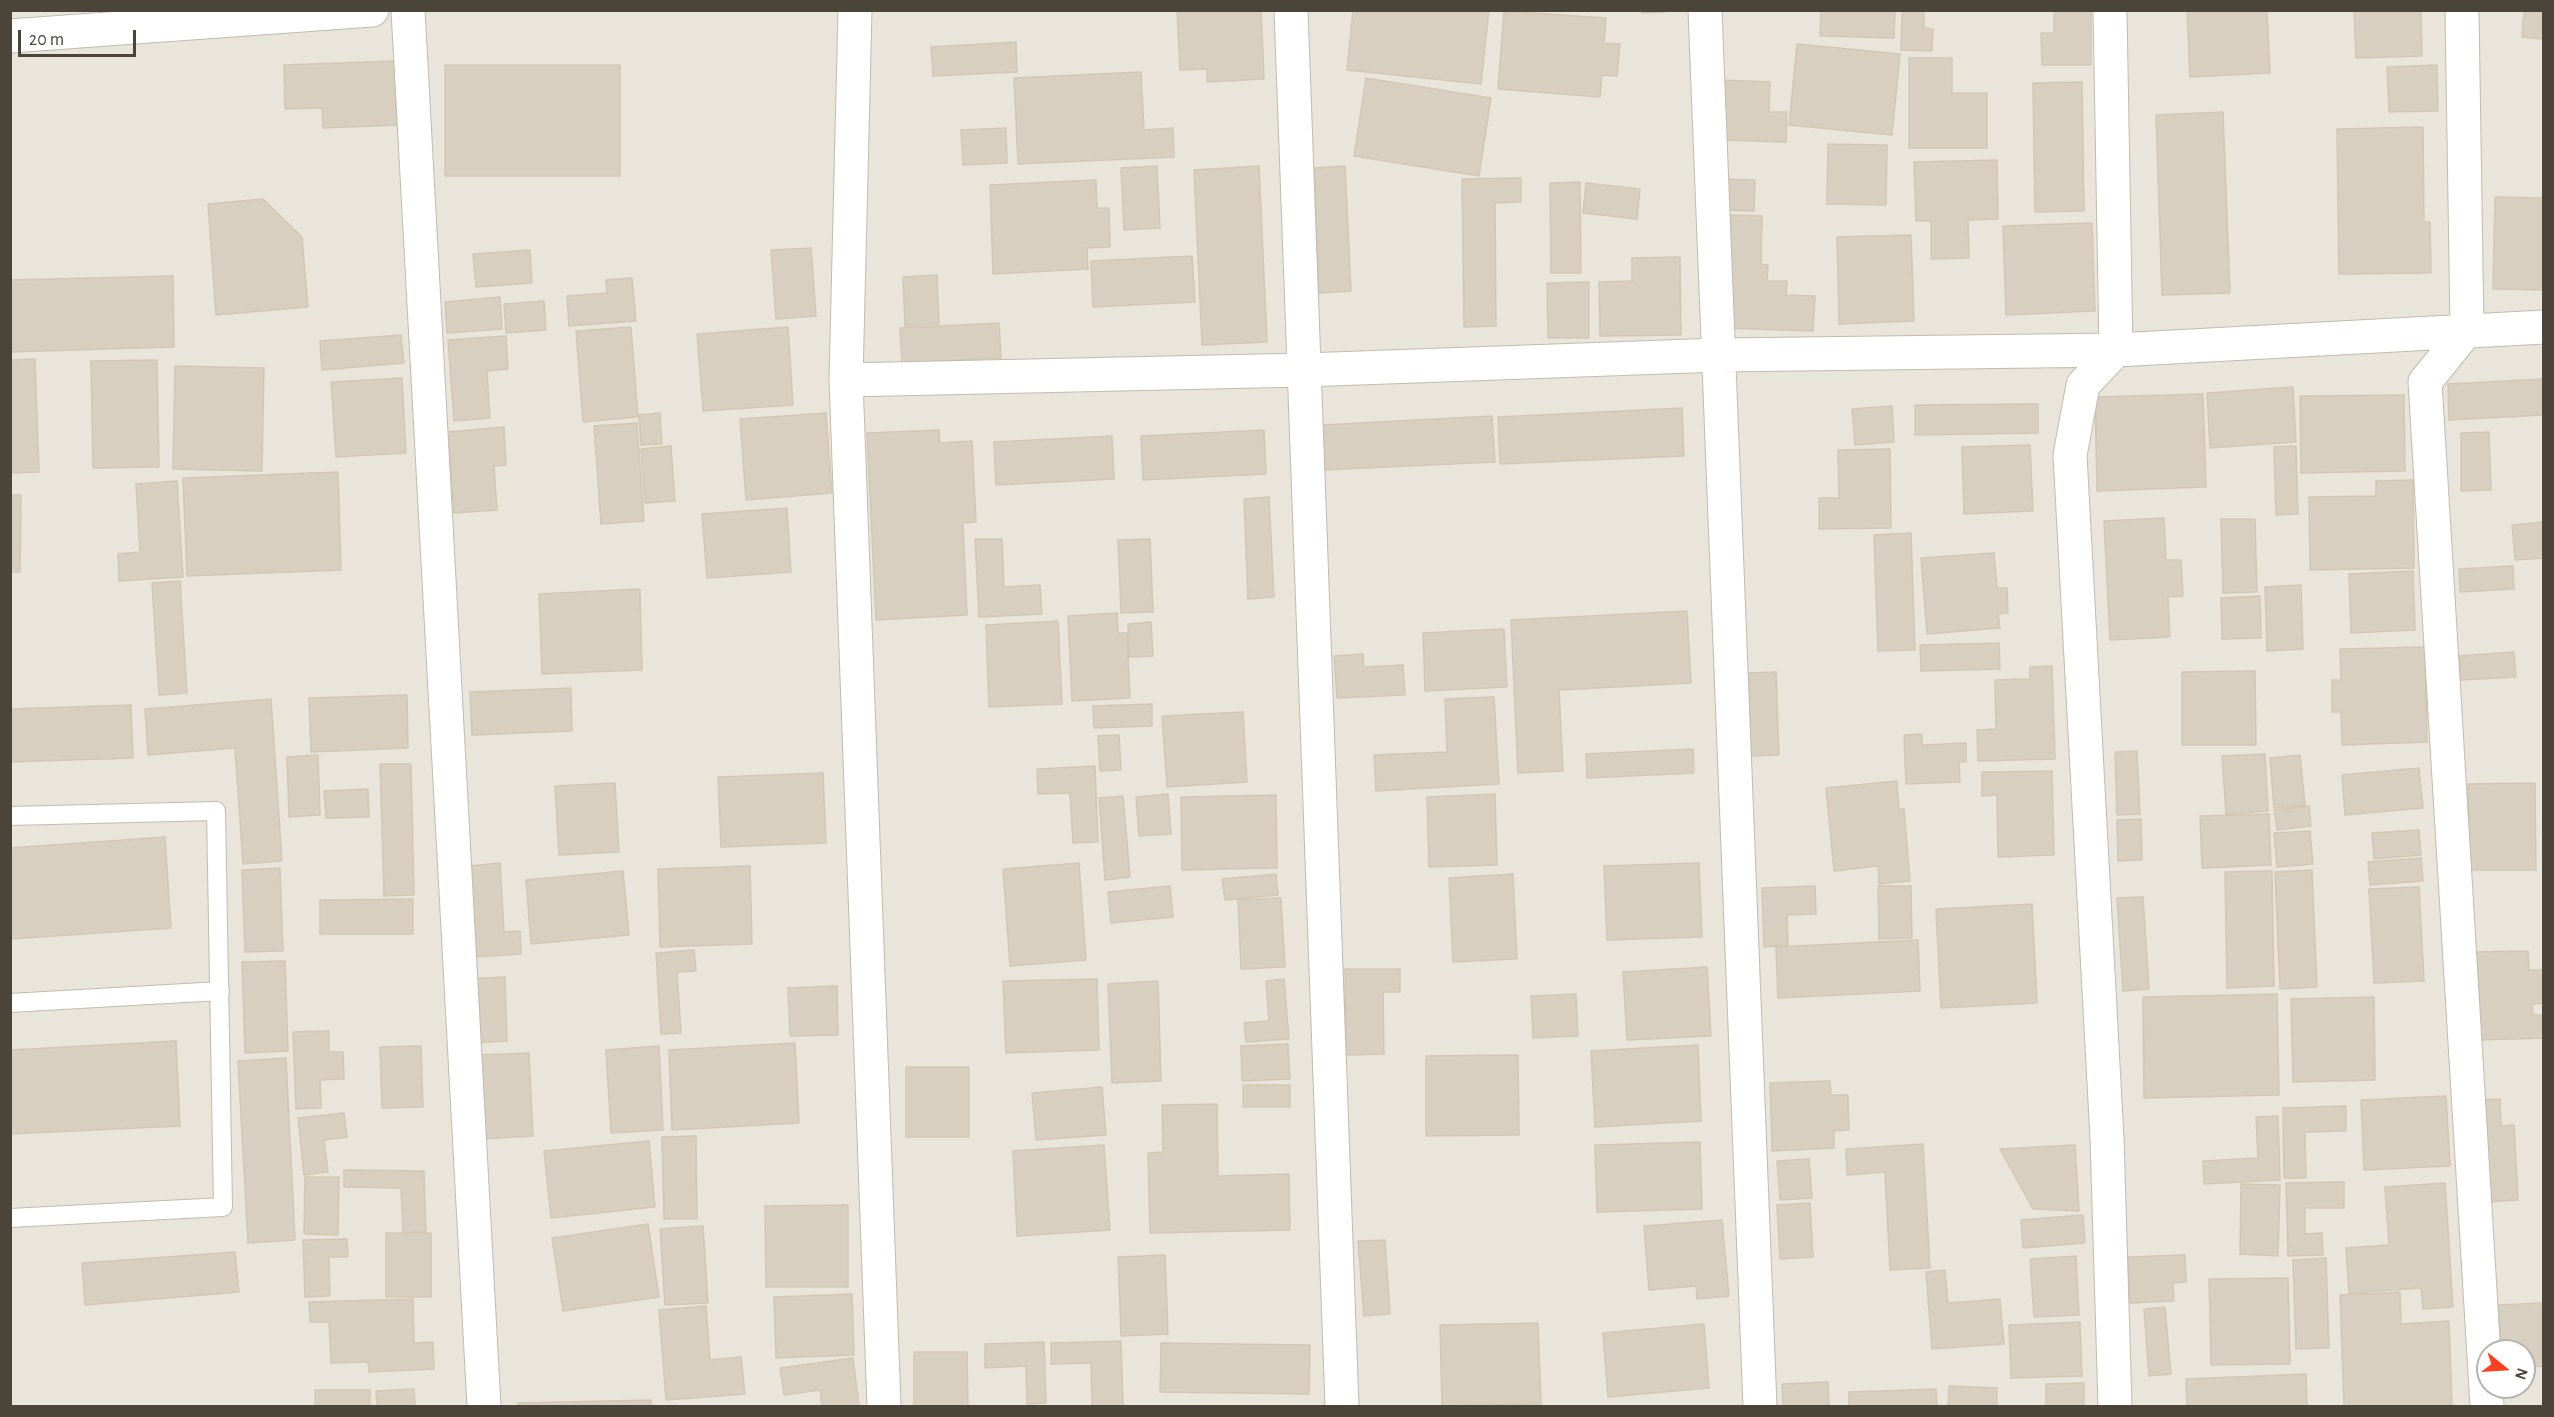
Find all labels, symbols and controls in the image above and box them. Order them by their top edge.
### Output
scale bar [21,18,140,56]
text: 20 m [29,31,64,49]
north arrow [2476,1339,2536,1399]
text: N [2512,1366,2531,1382]

